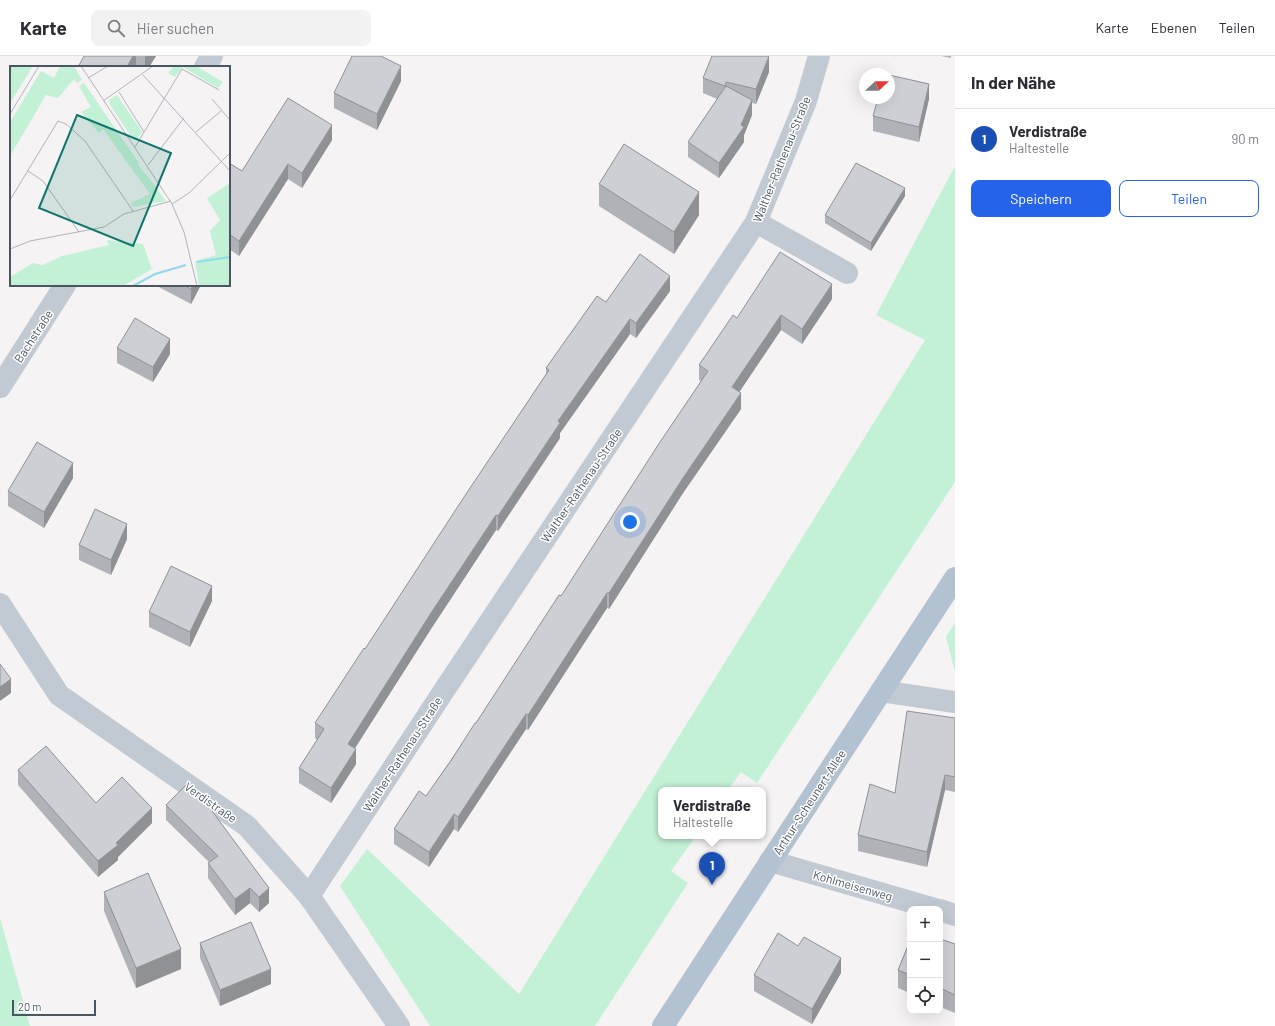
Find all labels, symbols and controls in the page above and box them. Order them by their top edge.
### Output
search box [91,10,371,46]
text: Karte [20,16,67,39]
icon: search [105,17,127,39]
text: Hier suchen [137,19,214,37]
text: Karte [1095,19,1129,36]
text: Ebenen [1151,19,1197,36]
text: Teilen [1219,19,1255,36]
inset map [10,66,230,286]
north arrow [859,68,895,104]
text: In der Nähe [971,72,1056,92]
street label: Walther-Rathenau-Straße [749,94,813,224]
text: Verdistraße [1009,122,1087,140]
text: 1 [982,131,986,147]
text: 90 m [1232,131,1259,147]
text: Haltestelle [1009,140,1069,156]
button: Speichern [971,180,1111,217]
button: Teilen [1119,180,1259,217]
street label: Bachstraße [11,307,55,365]
street label: Walther-Rathenau-Straße [538,425,624,545]
your location [620,512,640,532]
street label: Walther-Rathenau-Straße [360,694,444,814]
street label: Arthur-Scheunert-Allee [770,747,848,857]
street label: Verdistraße [182,779,240,825]
popup [658,787,766,839]
text: Verdistraße [673,796,751,814]
text: Haltestelle [673,814,733,830]
pin: 1 [699,852,725,885]
street label: Kohlmeisenweg [812,867,894,903]
map controls [907,906,943,1014]
button: + [907,906,943,942]
button: − [907,942,943,978]
button: locate [907,978,943,1014]
scale bar [12,998,96,1017]
text: 20 m [18,1000,41,1013]

